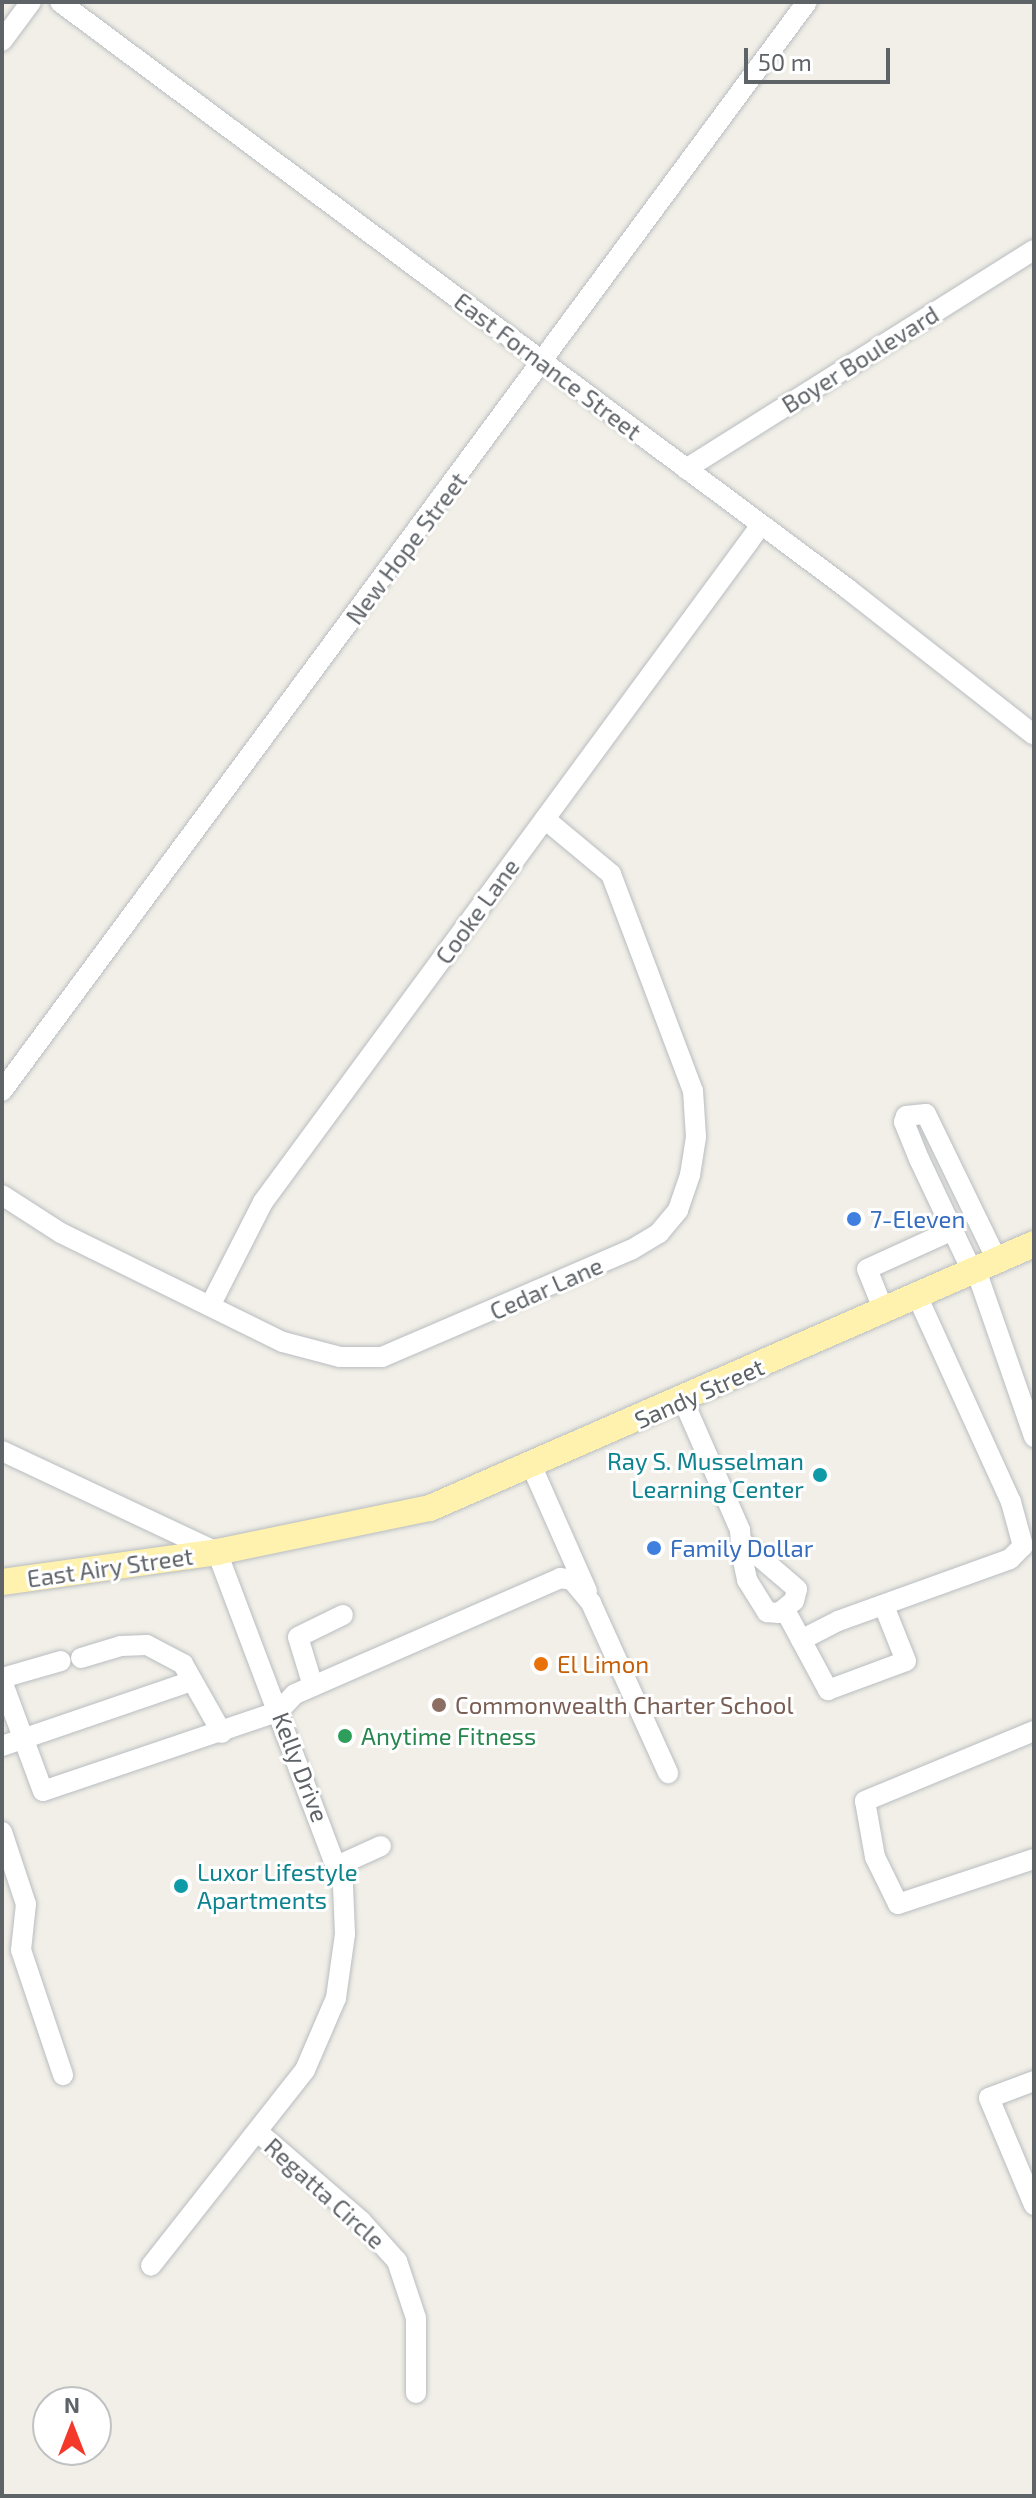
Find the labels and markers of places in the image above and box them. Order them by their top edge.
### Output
place label: 7-Eleven [870,1205,965,1233]
marker: 7-Eleven [845,1210,863,1228]
place label: Ray S. Musselman Learning Center [606,1447,804,1503]
marker: Ray S. Musselman Learning Center [811,1466,829,1484]
place label: Family Dollar [670,1534,814,1562]
marker: Family Dollar [645,1539,663,1557]
place label: El Limon [557,1650,650,1678]
marker: El Limon [532,1655,550,1673]
place label: Commonwealth Charter School [455,1691,794,1719]
marker: Commonwealth Charter School [430,1696,448,1714]
place label: Anytime Fitness [361,1722,536,1750]
marker: Anytime Fitness [336,1727,354,1745]
place label: Luxor Lifestyle Apartments [197,1858,358,1914]
marker: Luxor Lifestyle Apartments [172,1877,190,1895]

